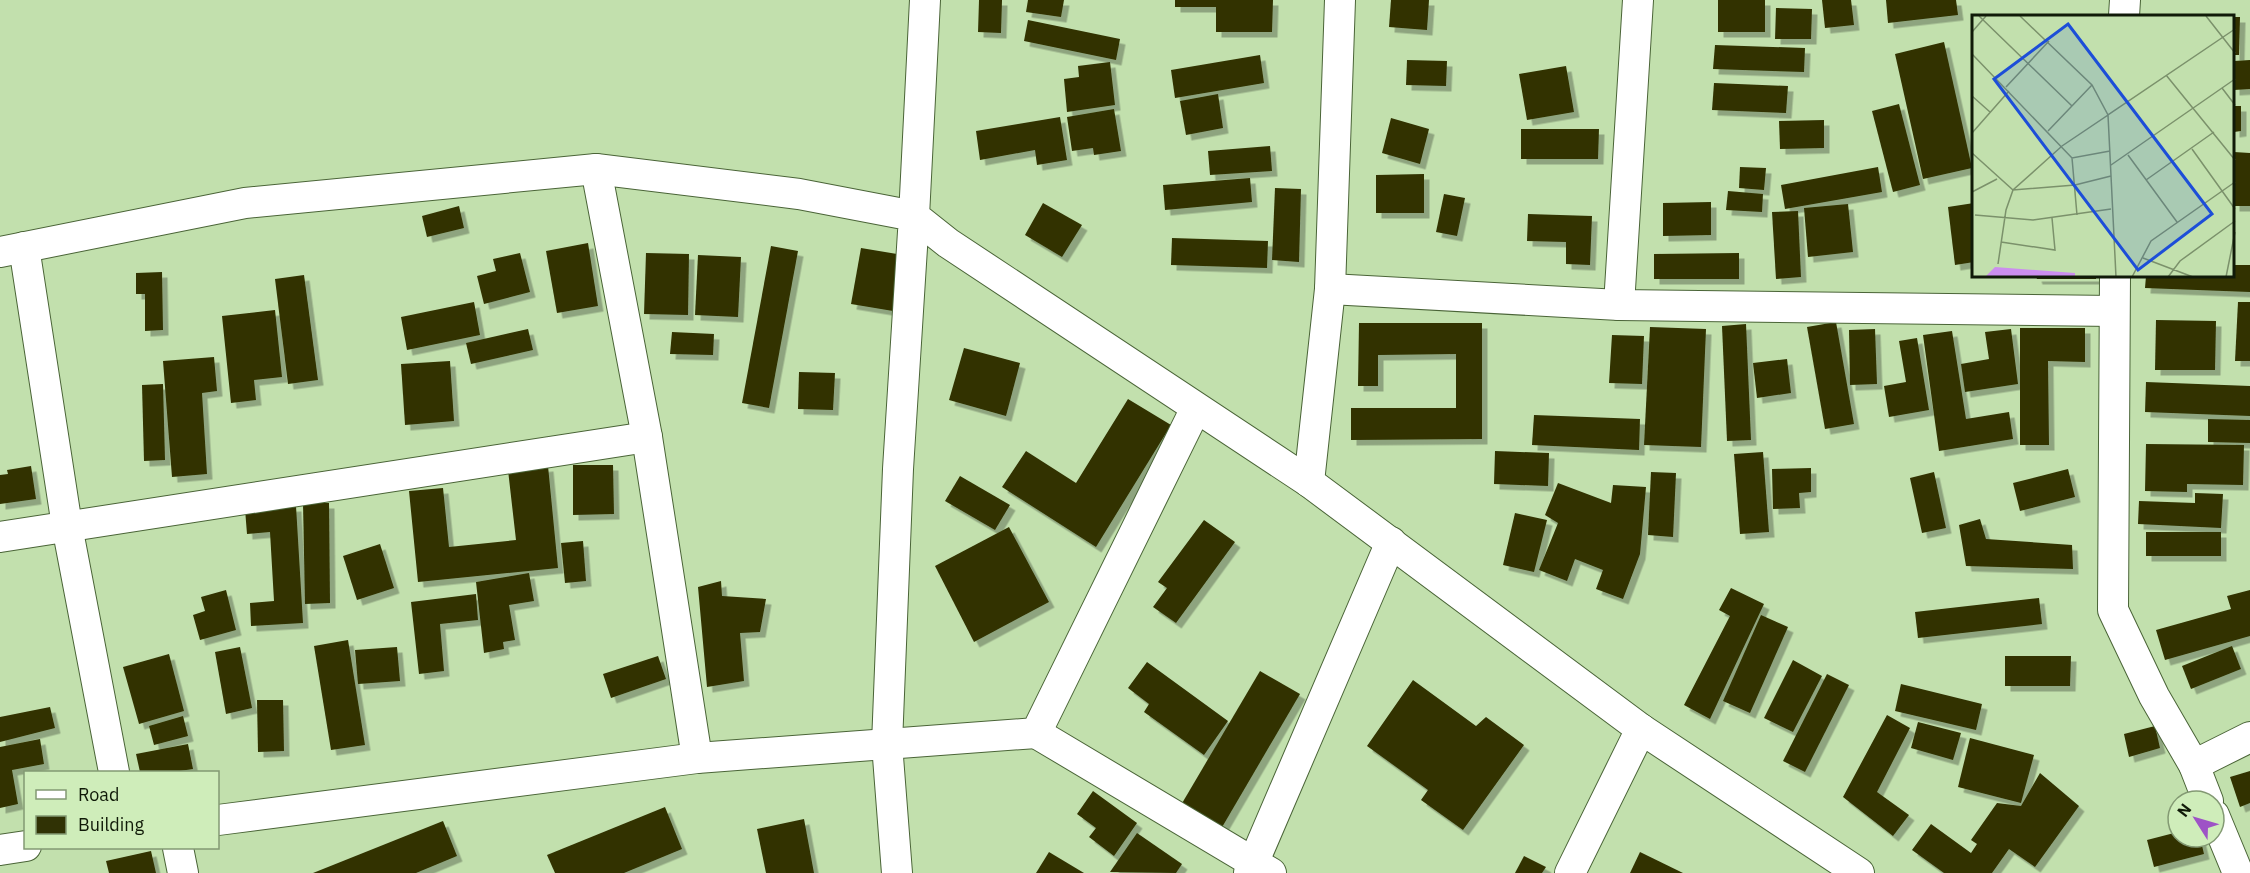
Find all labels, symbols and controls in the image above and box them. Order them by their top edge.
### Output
inset map [1972,15,2235,278]
legend [24,771,219,849]
text: Road [78,783,119,806]
north arrow [2166,789,2226,849]
text: N [2173,799,2195,821]
text: Building [78,813,145,836]

